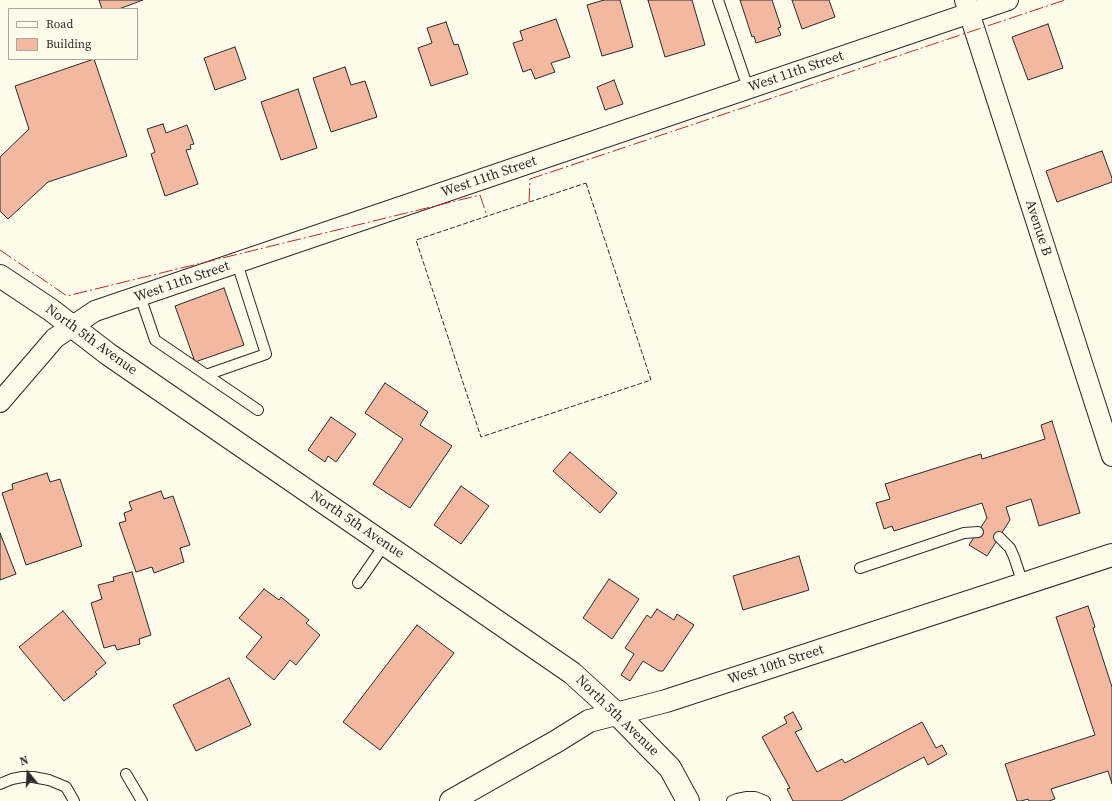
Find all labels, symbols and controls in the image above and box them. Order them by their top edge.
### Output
legend [8,8,138,60]
text: Road [46,16,73,32]
text: Building [46,36,91,52]
street label: West 11th Street [746,48,846,96]
street label: West 11th Street [439,153,539,201]
street label: Avenue B [1021,198,1055,258]
street label: West 11th Street [132,258,232,306]
street label: North 5th Avenue [42,301,140,379]
street label: North 5th Avenue [307,487,407,563]
street label: West 10th Street [726,642,826,688]
street label: North 5th Avenue [572,672,662,760]
north arrow [8,753,48,793]
text: N [18,753,30,769]

